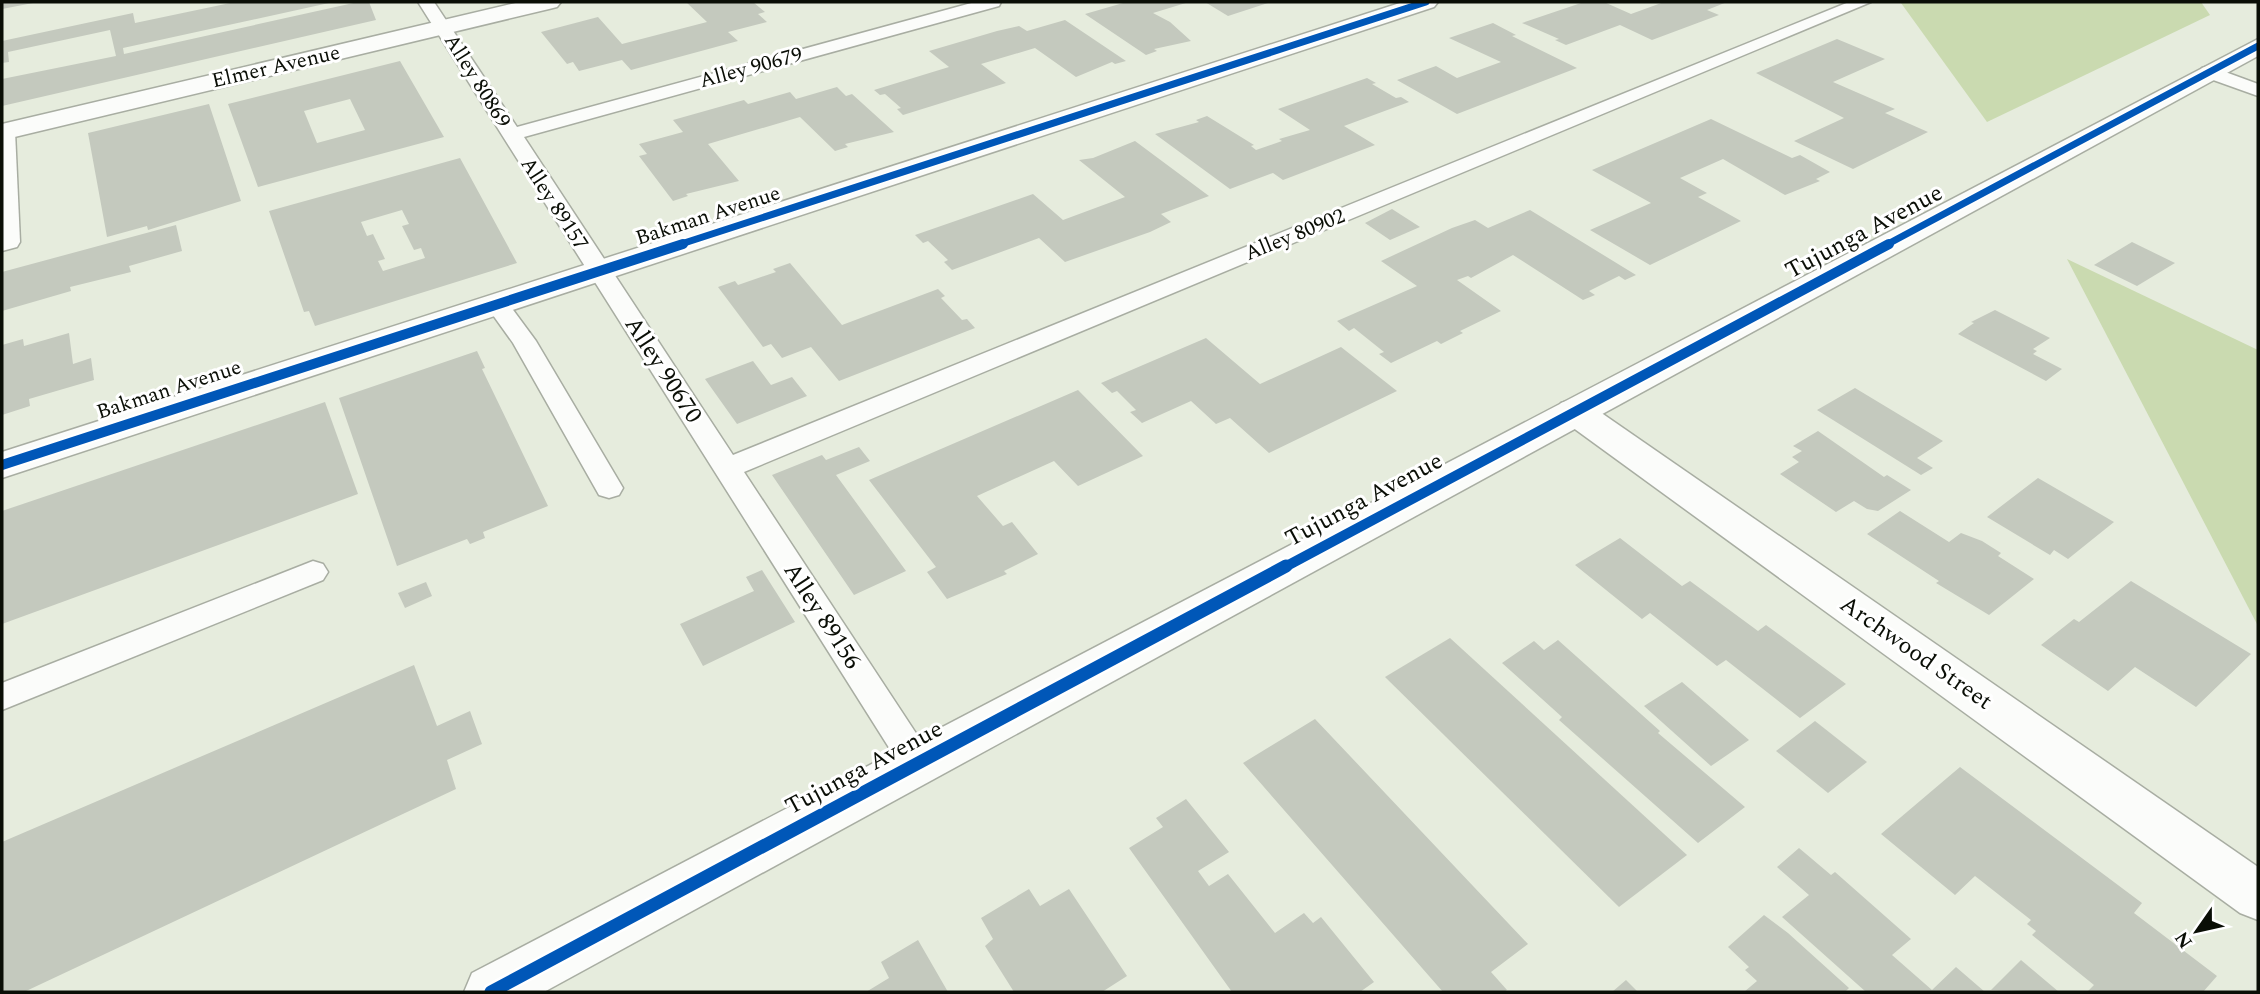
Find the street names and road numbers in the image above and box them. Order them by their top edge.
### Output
street label: Alley 80869 [435,28,519,134]
street label: Elmer Avenue [209,37,343,97]
street label: Alley 90679 [696,39,806,97]
street label: Alley 89157 [512,151,596,257]
street label: Tujunga Avenue [1779,175,1949,289]
street label: Bakman Avenue [631,177,785,255]
street label: Alley 80902 [1240,200,1350,270]
street label: Alley 90670 [615,309,711,431]
street label: Bakman Avenue [92,351,246,429]
street label: Tujunga Avenue [1279,443,1449,557]
street label: Alley 89156 [774,555,870,677]
street label: Archwood Street [1832,587,2000,719]
street label: Tujunga Avenue [779,711,949,825]

